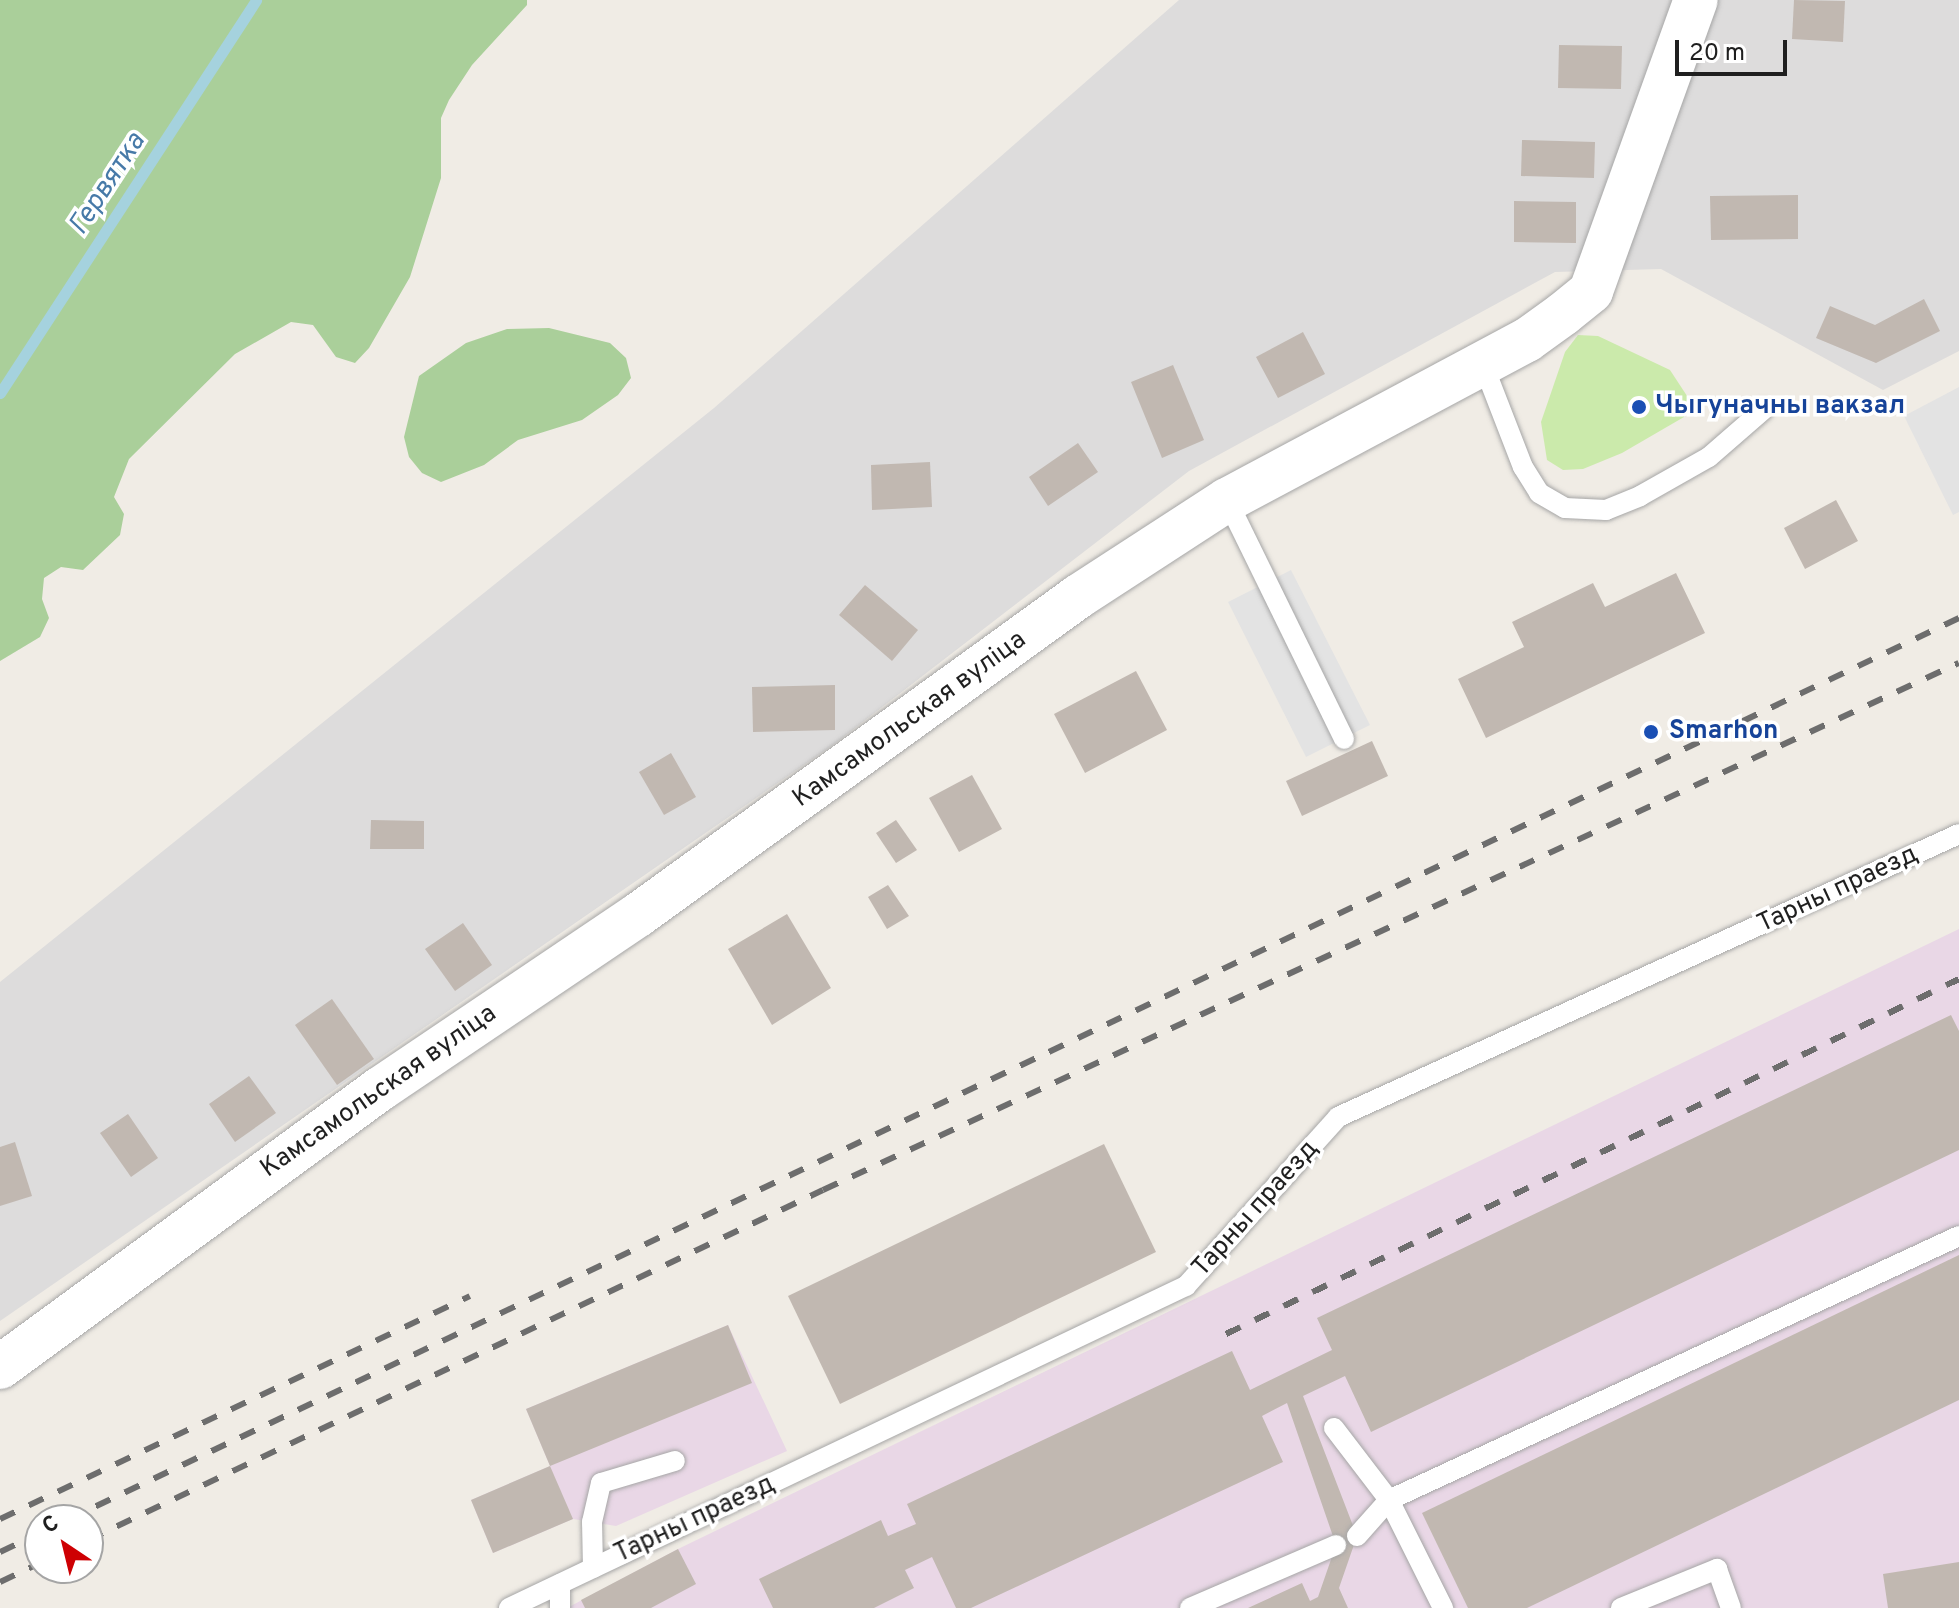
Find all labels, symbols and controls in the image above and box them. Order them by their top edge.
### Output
scale bar [1679,24,1791,74]
text: 20 m [1689,39,1745,69]
water label: Гервятка [63,127,153,241]
place label: Чыгуначны вакзал [1655,391,1905,423]
marker: Чыгуначны вакзал [1630,398,1648,416]
street label: Камсамольская вуліца [787,625,1033,815]
place label: Smarhon [1669,716,1778,748]
marker: Smarhon [1640,721,1662,743]
street label: Тарны праезд [1753,839,1923,941]
street label: Камсамольская вуліца [255,999,503,1185]
street label: Тарны праезд [1186,1134,1326,1284]
street label: Тарны праезд [610,1469,780,1571]
north arrow [24,1504,104,1584]
text: С [38,1510,65,1541]

